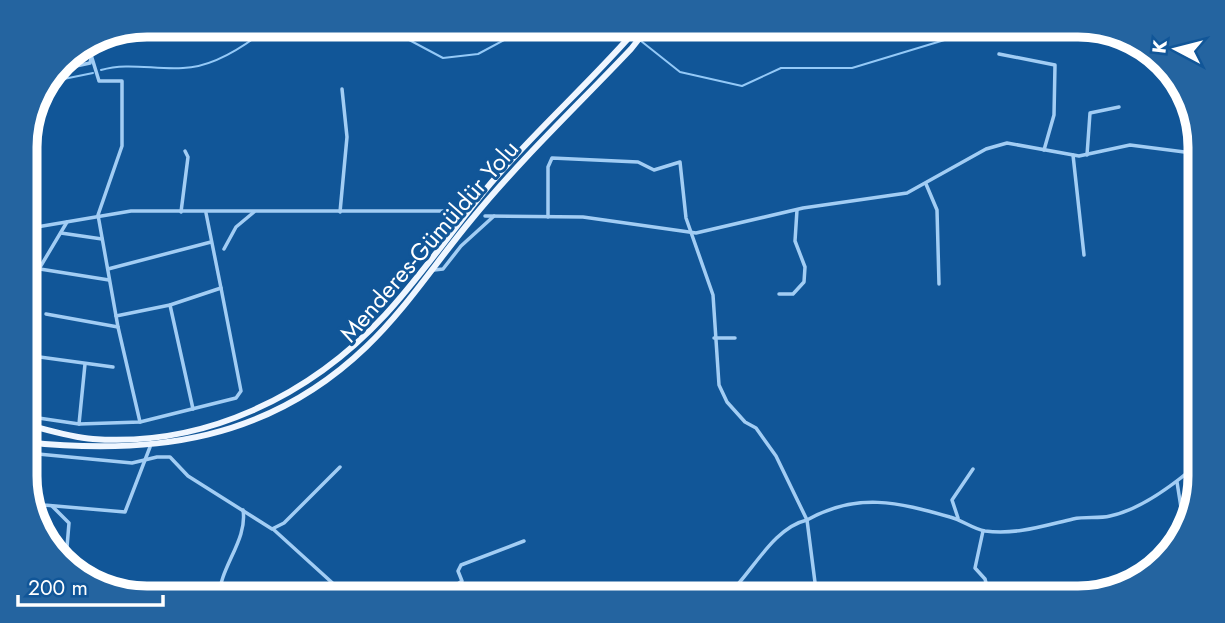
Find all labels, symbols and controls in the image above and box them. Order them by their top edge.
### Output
north arrow [1141,14,1211,84]
text: K [1145,38,1174,55]
street label: Menderes-Gümüldür Yolu [331,132,527,350]
scale bar [18,564,163,608]
text: 200 m [28,573,88,603]

